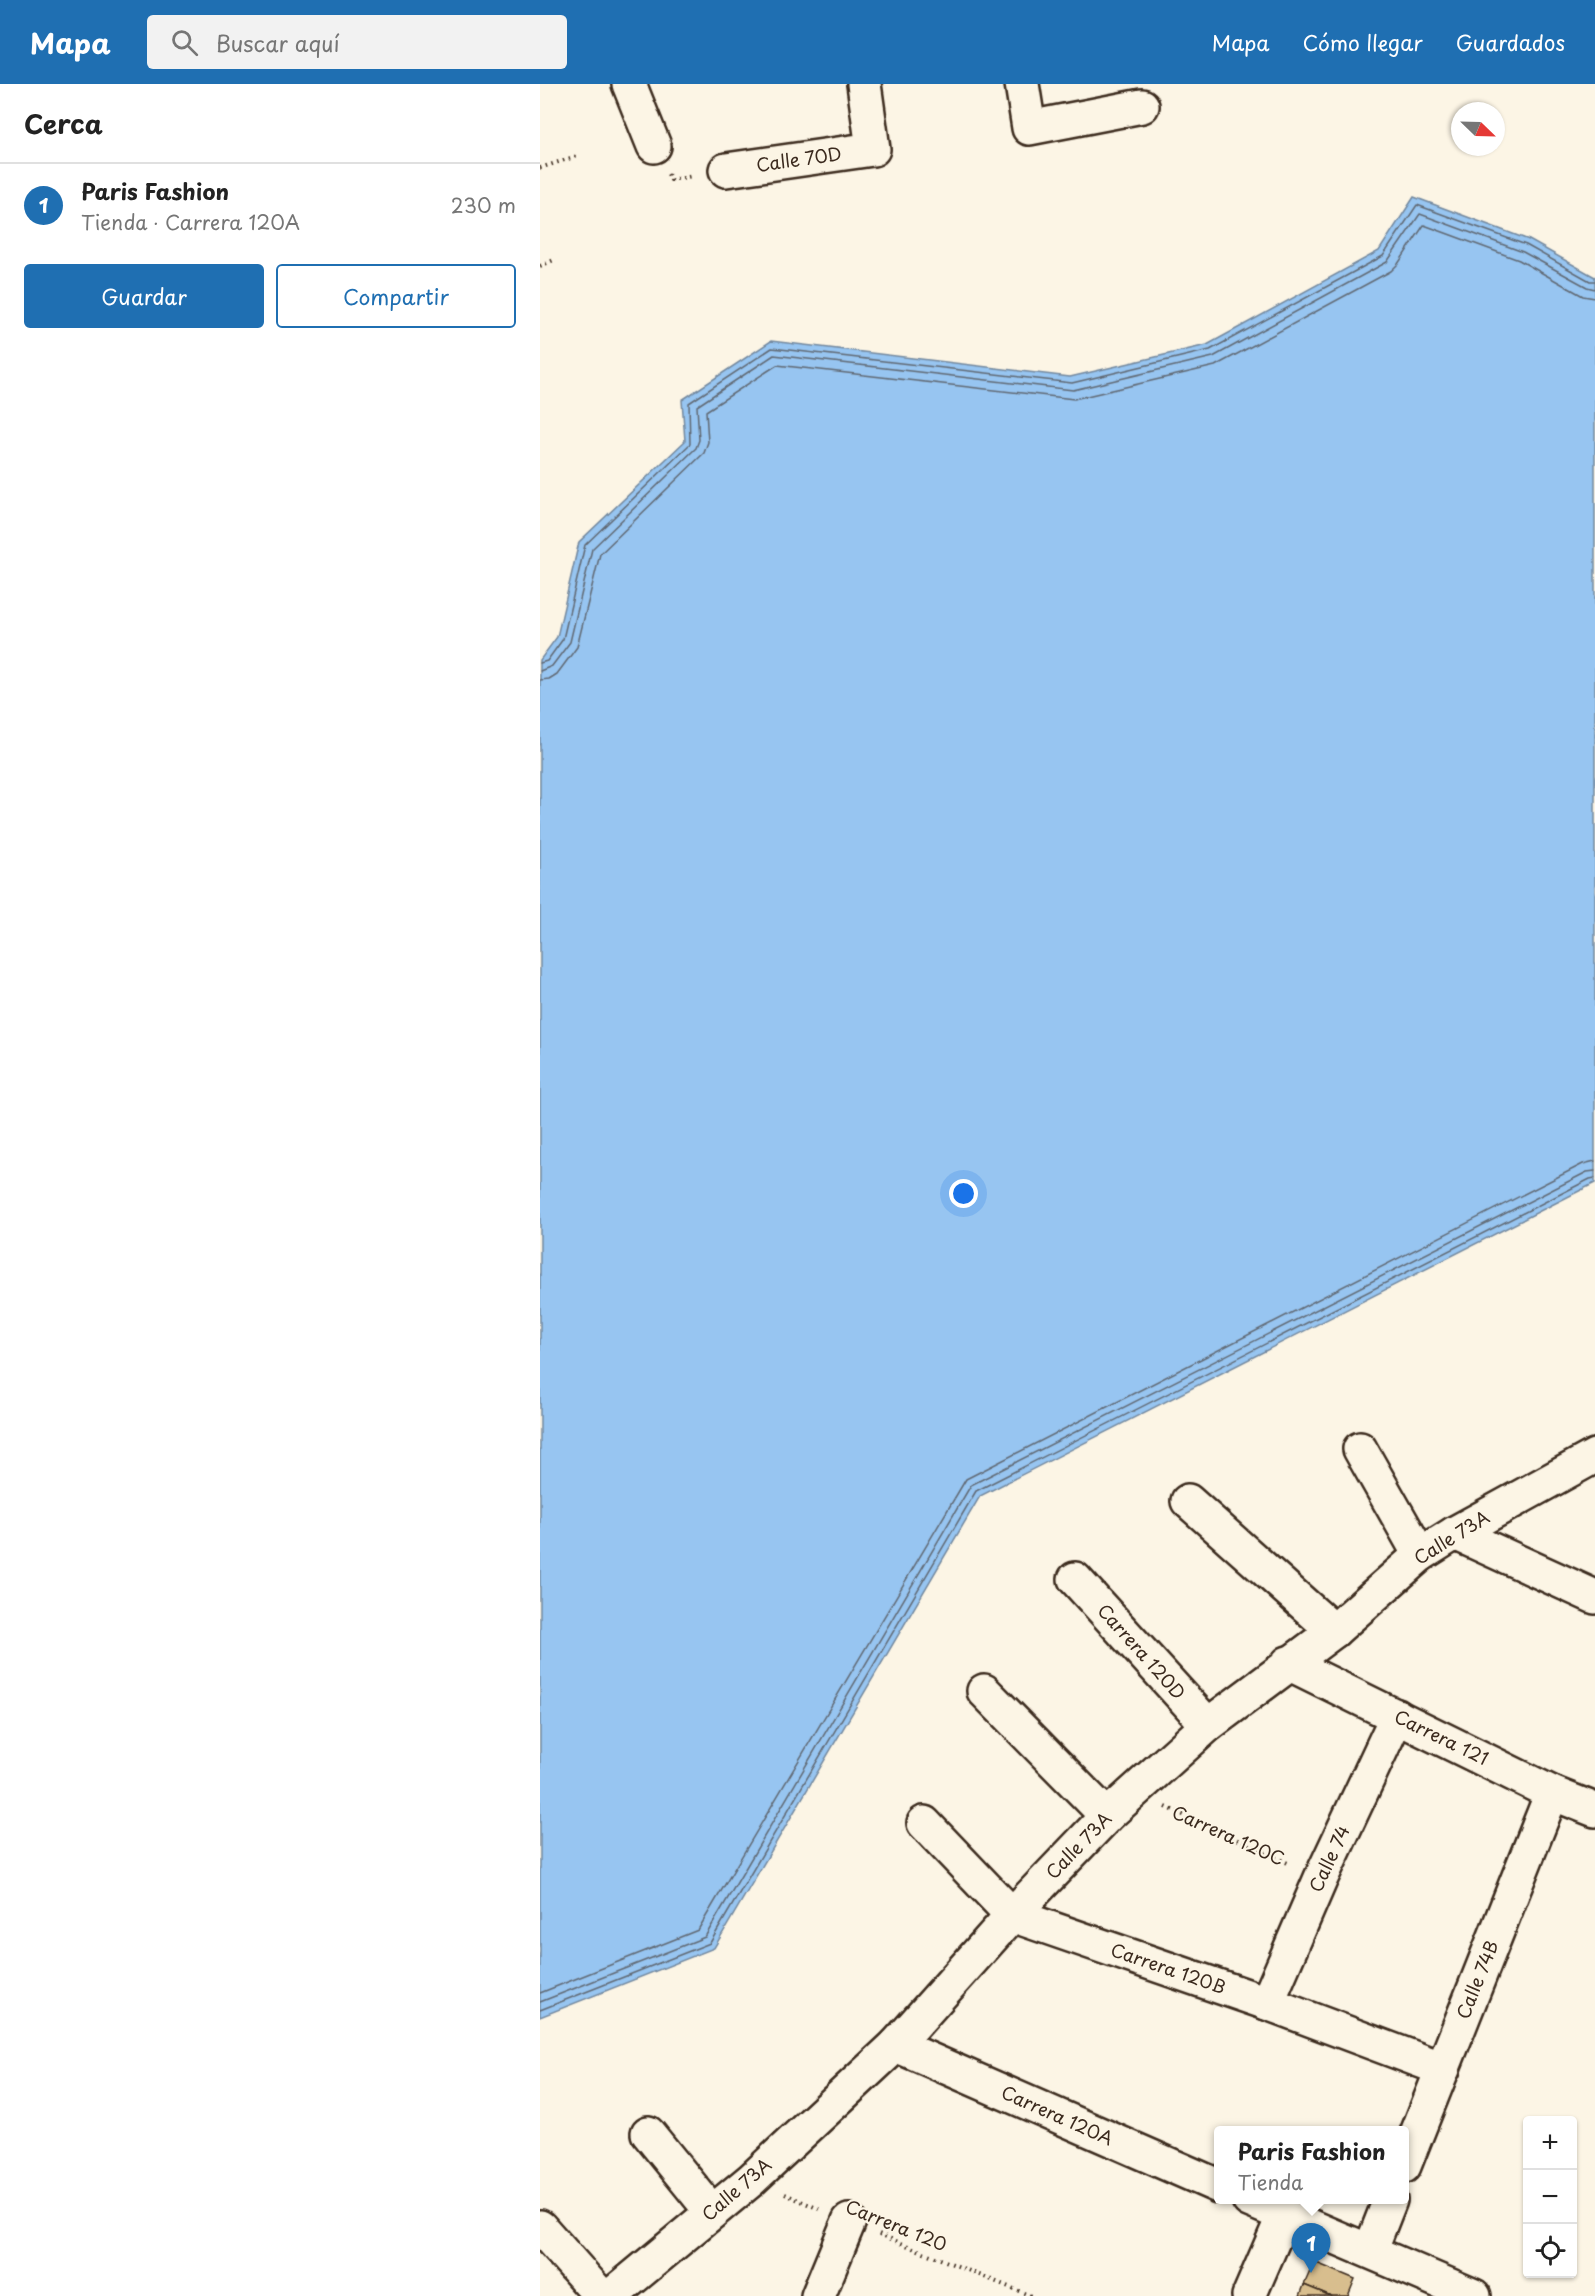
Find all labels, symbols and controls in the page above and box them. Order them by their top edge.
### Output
search box [147,15,567,69]
text: Mapa [30,21,111,64]
icon: search [168,26,201,59]
text: Buscar aquí [216,26,340,59]
text: Mapa [1212,26,1270,58]
text: Cómo llegar [1303,26,1423,58]
text: Guardados [1456,26,1565,58]
north arrow [1451,102,1505,156]
text: Cerca [24,104,103,143]
street label: Calle 70D [754,139,843,178]
text: Paris Fashion [81,174,229,207]
text: 1 [39,190,48,220]
text: 230 m [451,190,516,220]
text: Tienda · Carrera 120A [81,207,300,237]
button: Guardar [24,264,264,328]
button: Compartir [276,264,516,328]
your location [949,1179,978,1208]
street label: Calle 73A [1408,1503,1494,1571]
street label: Carrera 120D [1092,1597,1193,1705]
street label: Carrera 121 [1390,1702,1493,1771]
street label: Carrera 120C [1168,1798,1289,1871]
street label: Calle 73A [1039,1805,1117,1885]
street label: Calle 74 [1301,1821,1356,1896]
street label: Carrera 120B [1107,1935,1230,2000]
street label: Calle 74B [1449,1936,1505,2023]
street label: Carrera 120A [997,2078,1118,2151]
map controls [1523,2116,1577,2278]
button: + [1523,2116,1577,2170]
popup [1214,2126,1409,2204]
text: Paris Fashion [1238,2134,1386,2167]
street label: Calle 73A [695,2151,777,2227]
text: Tienda [1238,2167,1303,2197]
button: − [1523,2170,1577,2224]
street label: Carrera 120 [842,2192,951,2257]
pin: 1 [1292,2224,1330,2273]
button: locate [1523,2224,1577,2278]

